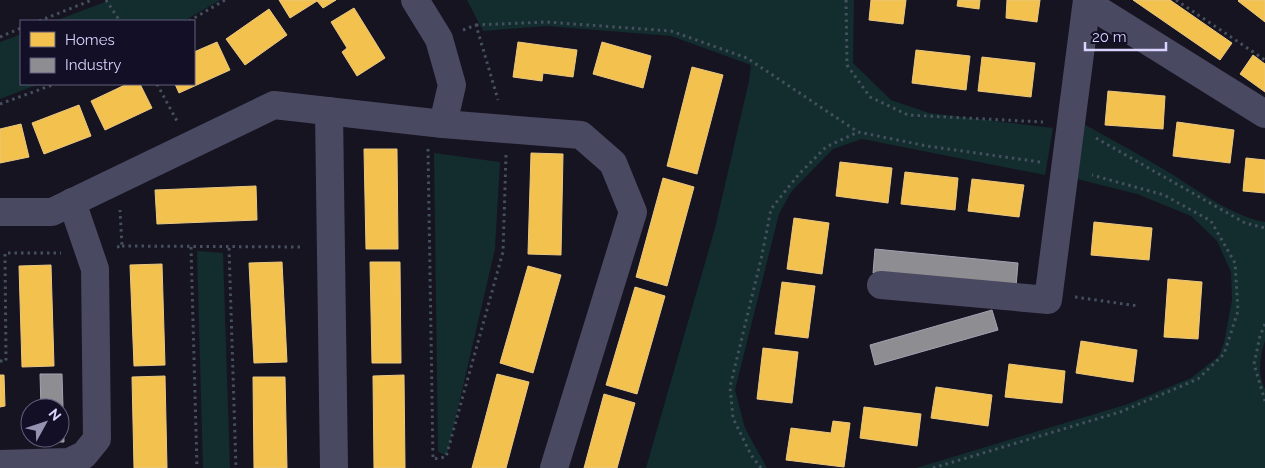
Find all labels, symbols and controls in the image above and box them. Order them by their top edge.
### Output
legend [20,20,195,85]
scale bar [1085,20,1166,52]
text: 20 m [1092,28,1127,46]
text: Homes [65,31,115,49]
text: Industry [65,56,121,74]
north arrow [20,398,70,448]
text: N [45,405,65,424]

